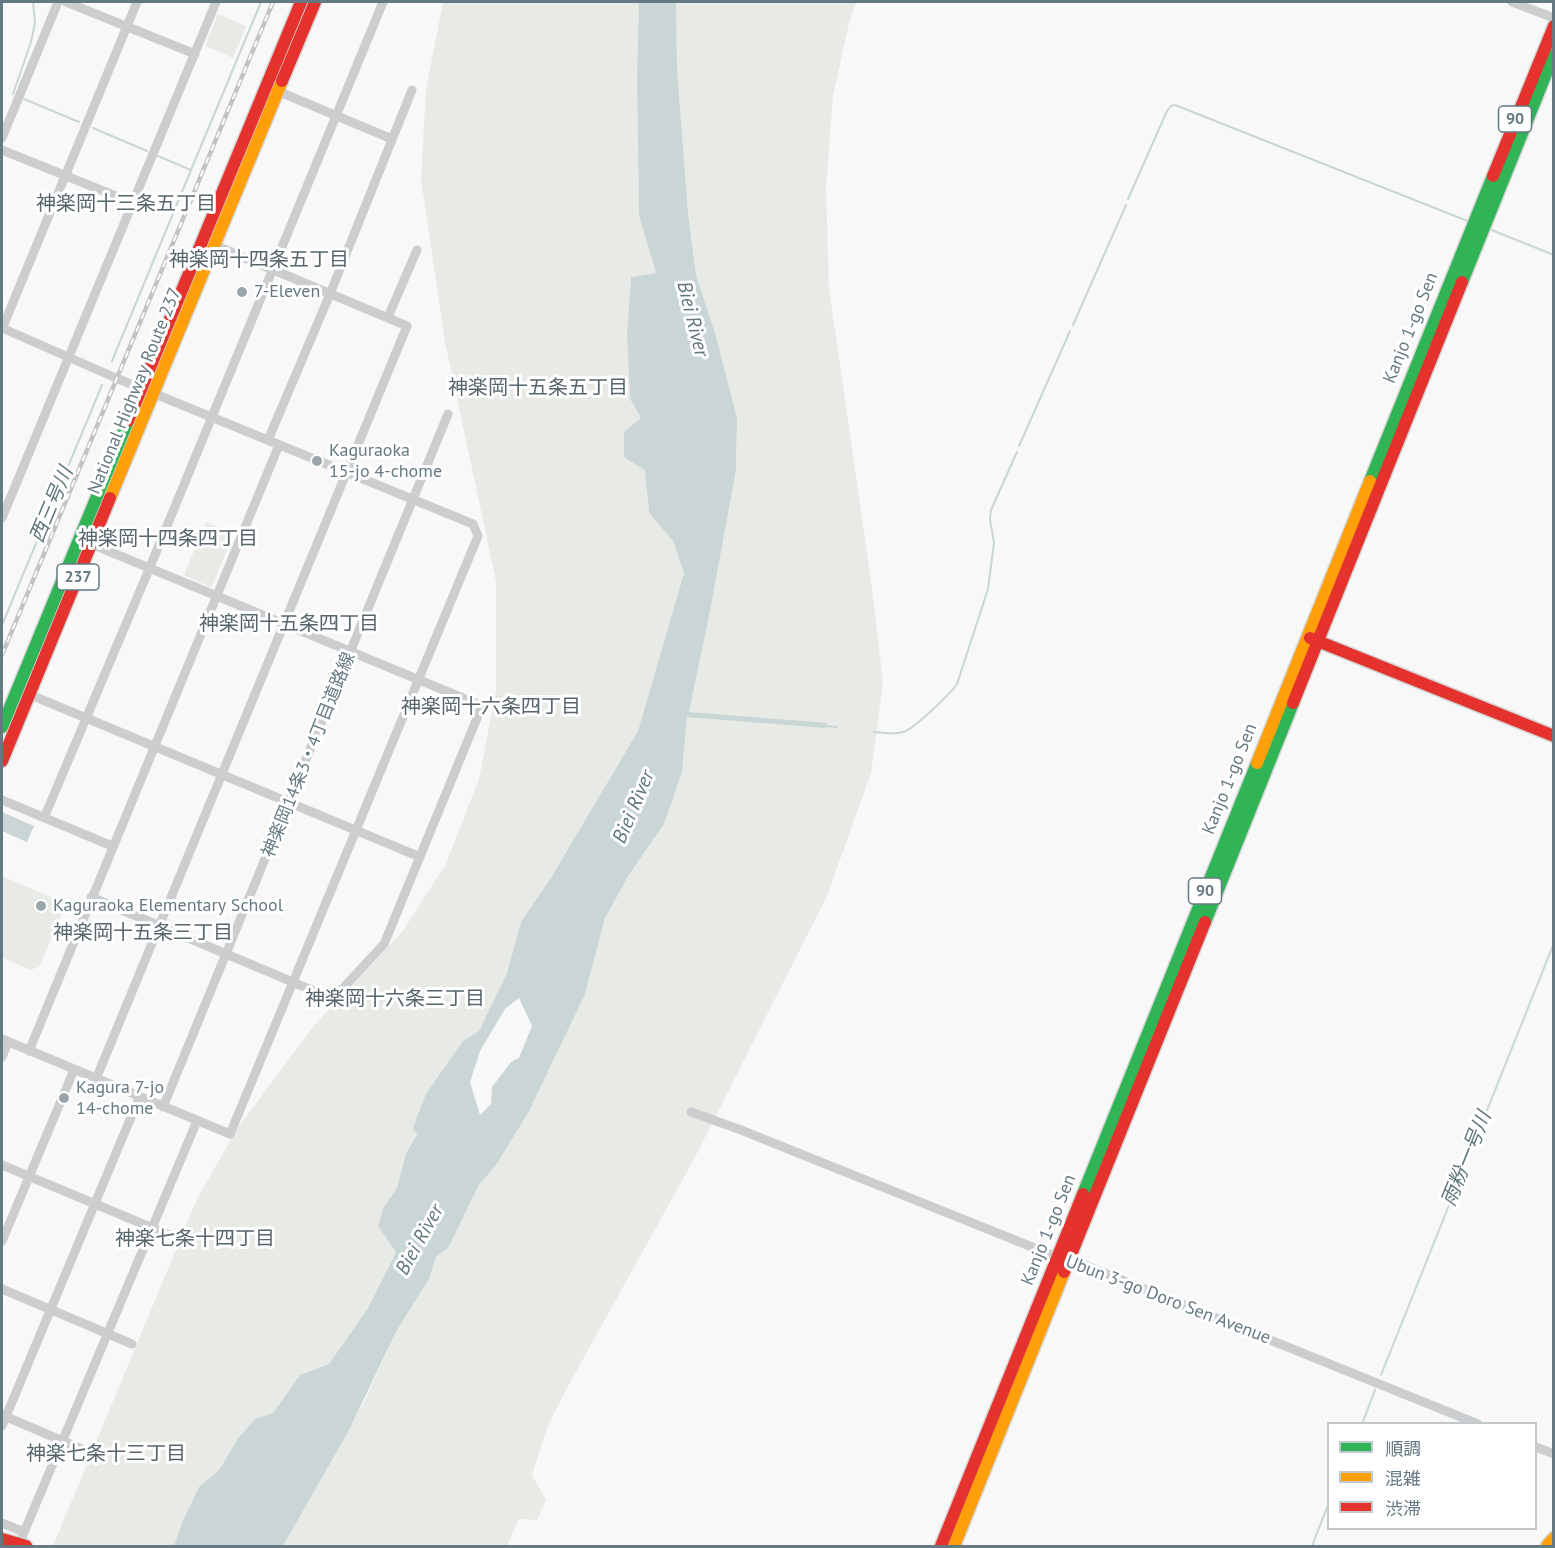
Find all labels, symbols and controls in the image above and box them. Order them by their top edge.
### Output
road number: 90 [1498,106,1532,132]
district label: 神楽岡十三条五丁目 [36,192,216,216]
district label: 神楽岡十四条五丁目 [169,248,349,272]
street label: Kanjo 1-go Sen [1379,269,1443,387]
water label: Biei River [671,279,713,359]
place label: 7-Eleven [254,281,320,303]
street label: National Highway Route 237 [84,285,186,497]
marker: 7-Eleven [235,285,249,299]
district label: 神楽岡十五条五丁目 [448,376,628,400]
place label: Kaguraoka 15-jo 4-chome [329,440,442,482]
marker: Kaguraoka 15-jo 4-chome [310,454,324,468]
water label: 西三号川 [25,463,79,547]
district label: 神楽岡十四条四丁目 [78,527,258,551]
road number: 237 [57,564,99,590]
district label: 神楽岡十五条四丁目 [199,612,379,636]
street label: 神楽岡14条3・4丁目道路線 [258,649,360,861]
district label: 神楽岡十六条四丁目 [401,695,581,719]
street label: Kanjo 1-go Sen [1198,720,1262,838]
water label: Biei River [608,767,660,847]
road number: 90 [1188,878,1222,904]
place label: Kaguraoka Elementary School [53,895,283,917]
marker: Kaguraoka Elementary School [34,899,48,913]
district label: 神楽岡十五条三丁目 [53,921,233,945]
district label: 神楽岡十六条三丁目 [305,987,485,1011]
place label: Kagura 7-jo 14-chome [76,1077,164,1120]
marker: Kagura 7-jo 14-chome [57,1091,71,1105]
water label: 雨粉一号川 [1437,1108,1497,1210]
street label: Kanjo 1-go Sen [1017,1171,1081,1289]
water label: Biei River [391,1201,449,1279]
district label: 神楽七条十四丁目 [115,1227,275,1251]
street label: Ubun 3-go Doro Sen Avenue [1062,1251,1274,1349]
legend [1327,1422,1537,1530]
text: 順調 [1385,1437,1421,1460]
district label: 神楽七条十三丁目 [26,1442,186,1466]
text: 混雑 [1385,1467,1421,1490]
text: 渋滞 [1385,1497,1421,1520]

